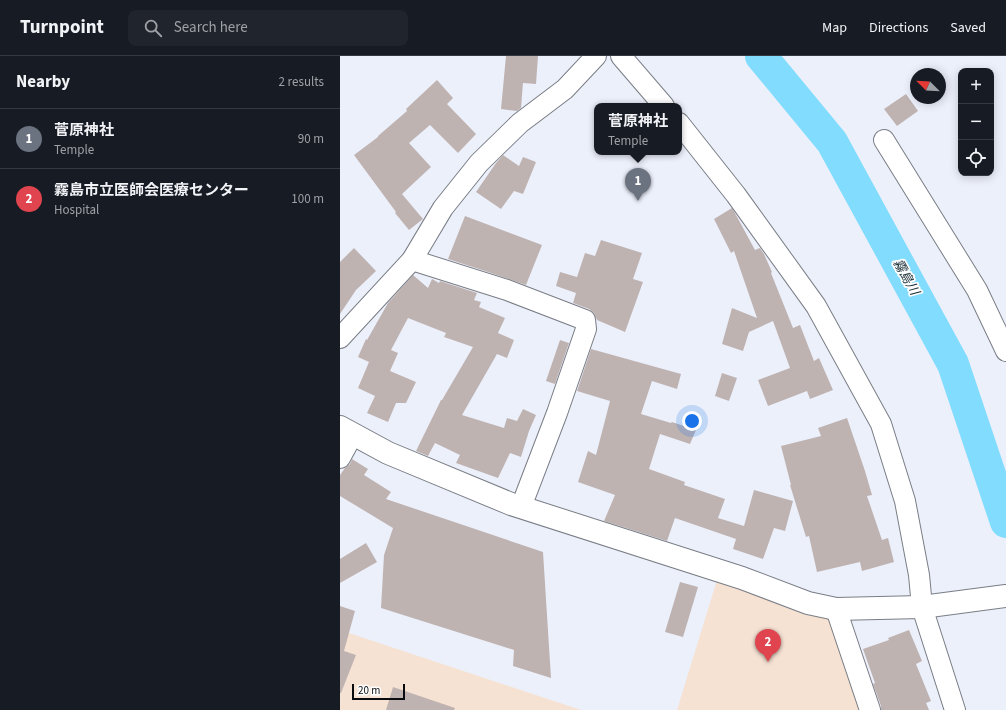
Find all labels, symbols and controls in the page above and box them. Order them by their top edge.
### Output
search box [128,10,408,46]
text: Turnpoint [20,14,104,41]
icon: search [142,17,164,39]
text: Search here [174,17,248,38]
text: Map [822,18,847,38]
text: Directions [869,18,928,38]
text: Saved [950,18,986,38]
north arrow [910,68,946,104]
map controls [958,68,994,176]
button: + [958,68,994,104]
text: Nearby [16,70,70,94]
text: 2 results [279,73,324,91]
popup [594,103,682,155]
button: − [958,104,994,140]
text: 菅原神社 [608,111,668,132]
text: 菅原神社 [54,120,114,141]
text: 1 [26,130,32,148]
text: 90 m [298,130,324,148]
text: Temple [608,132,648,150]
button: locate [958,140,994,176]
text: Temple [54,141,94,159]
pin: 1 [625,168,651,201]
text: 霧島市立医師会医療センター [54,180,249,201]
text: 2 [26,190,32,208]
text: 100 m [291,190,324,208]
text: Hospital [54,201,99,219]
water label: 霧島川 [889,256,924,300]
your location [682,411,702,431]
pin: 2 [755,629,781,662]
scale bar [352,682,405,701]
text: 20 m [358,683,380,698]

